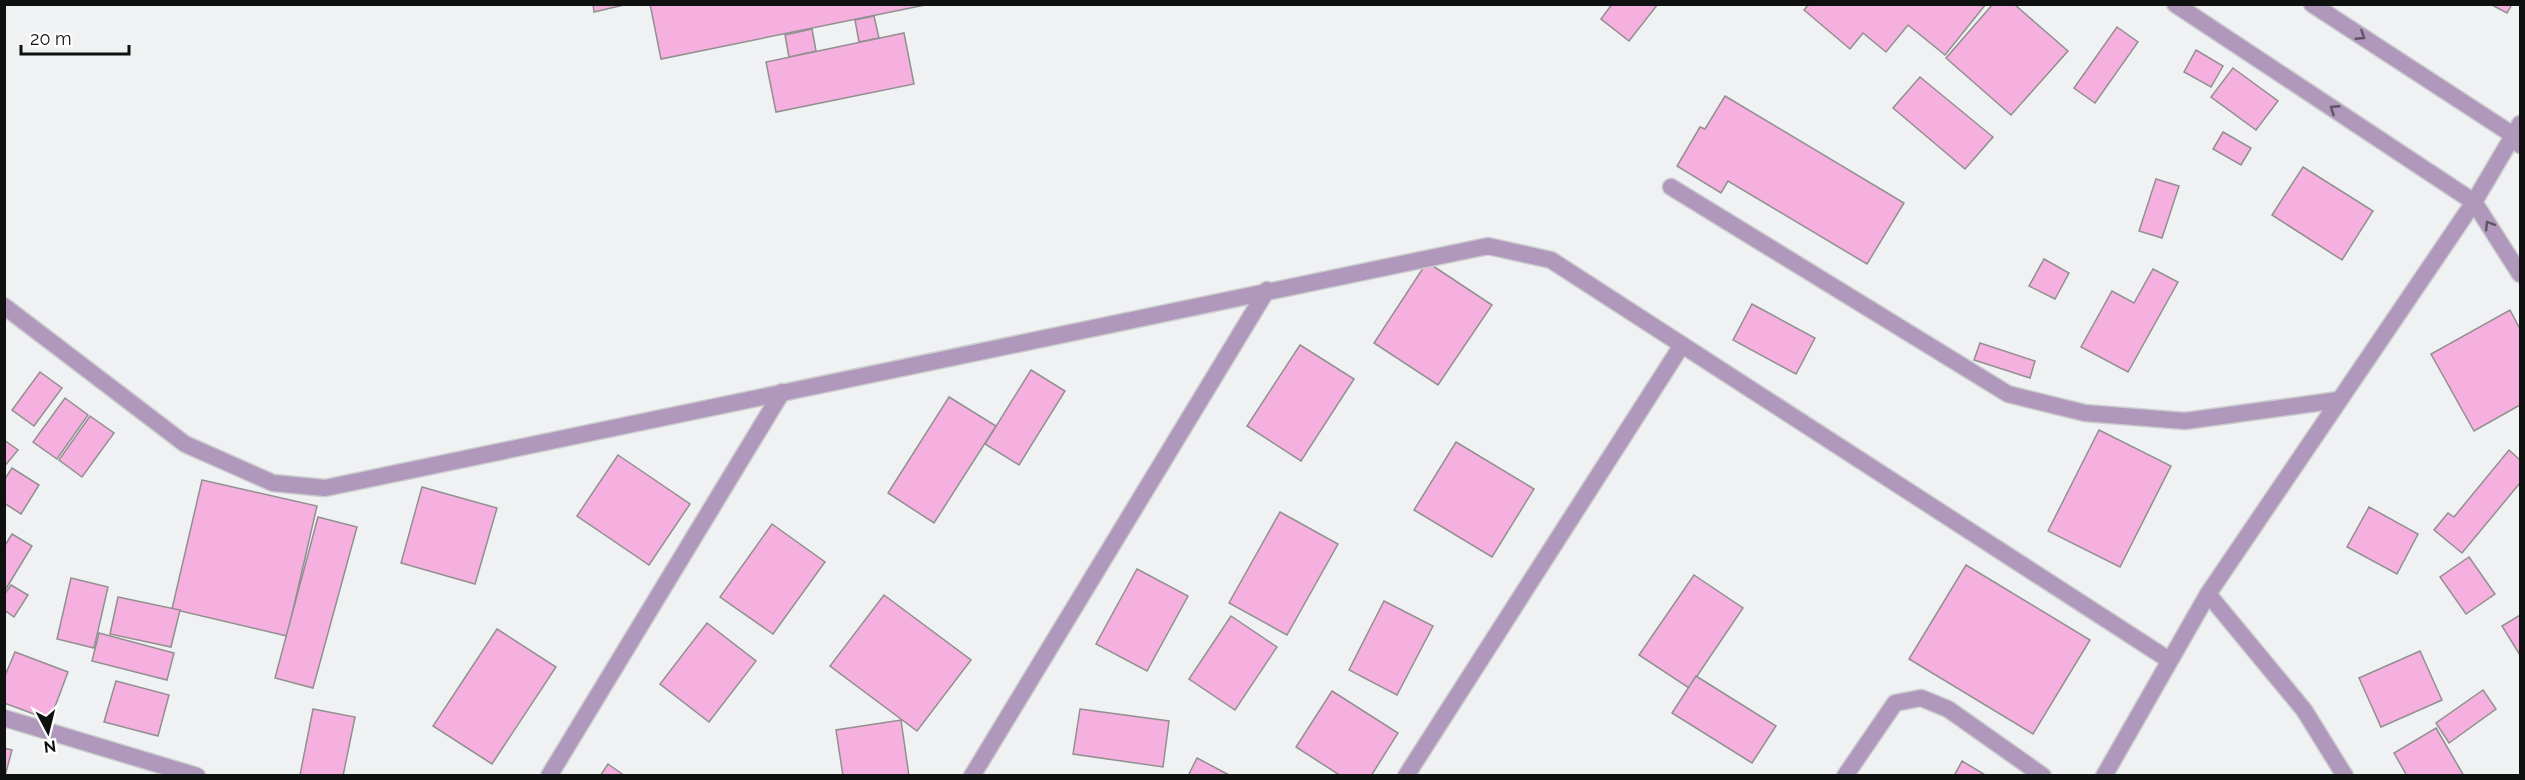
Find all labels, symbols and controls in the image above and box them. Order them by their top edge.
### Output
scale bar [21,18,129,56]
text: 20 m [30,28,72,49]
one-way arrow [2355,29,2365,41]
one-way arrow [2330,106,2341,117]
one-way arrow [2485,220,2496,231]
north arrow [18,702,78,762]
text: N [43,736,57,757]

